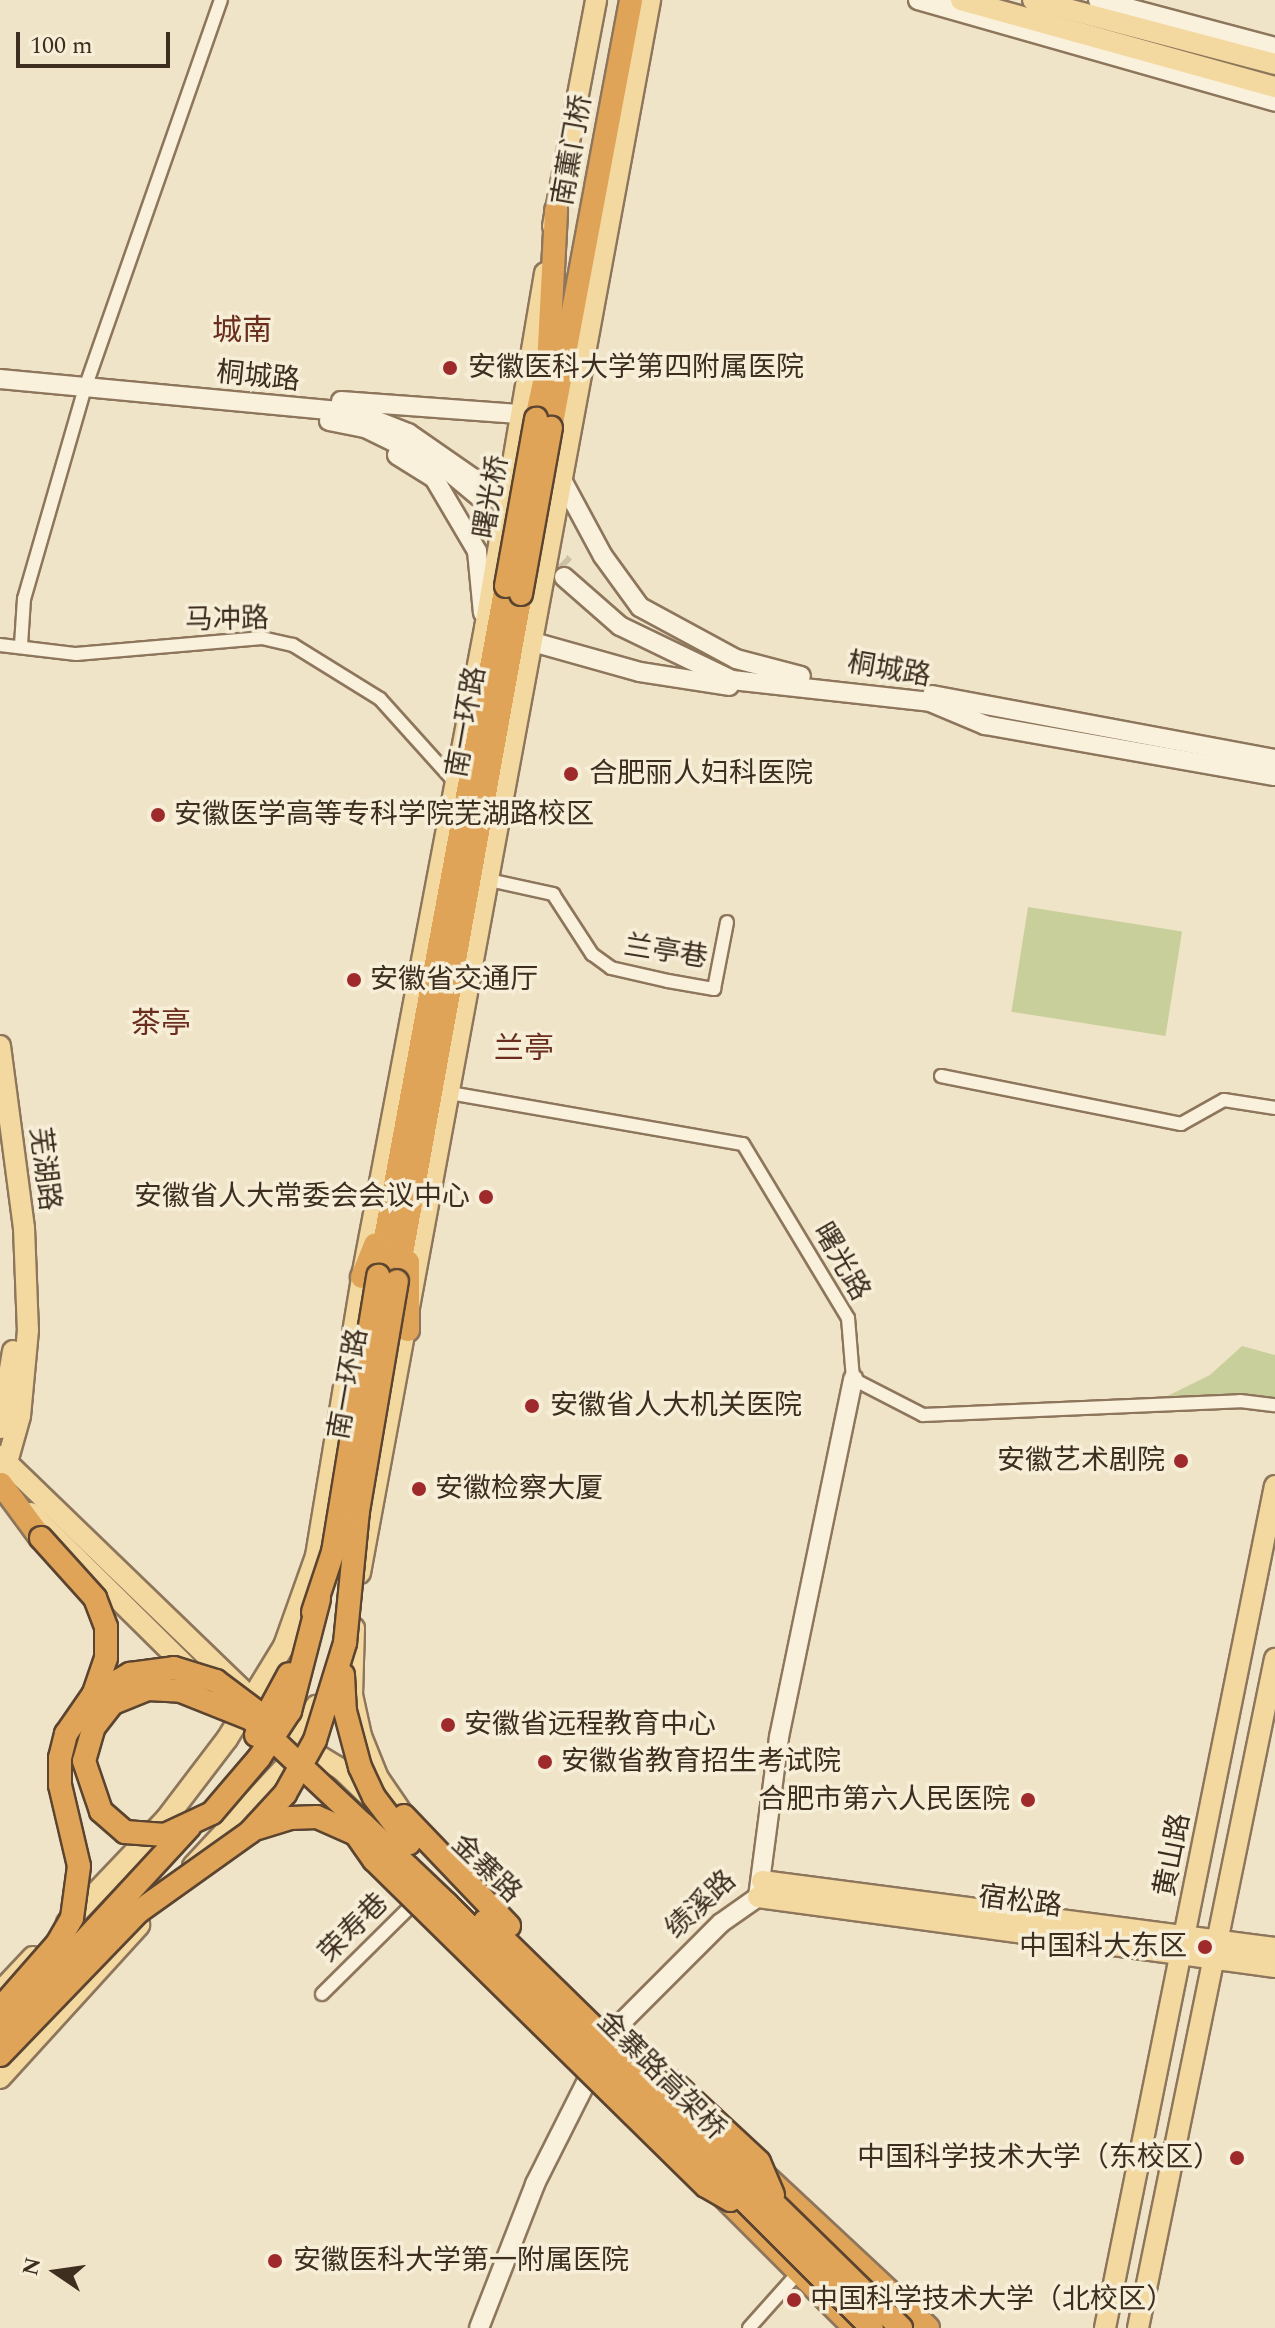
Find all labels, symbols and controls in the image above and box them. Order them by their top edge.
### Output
scale bar [20,16,174,66]
text: 100 m [30,28,93,64]
street label: 南薰门桥 [547,92,599,208]
district label: 城南 [212,313,272,349]
place label: 安徽医科大学第四附属医院 [468,351,804,385]
street label: 桐城路 [214,356,302,398]
marker: 安徽医科大学第四附属医院 [439,357,461,379]
street label: 曙光桥 [468,453,516,541]
street label: 马冲路 [185,602,269,638]
street label: 桐城路 [845,646,933,694]
street label: 南一环路 [441,664,493,780]
place label: 合肥丽人妇科医院 [589,757,813,791]
marker: 合肥丽人妇科医院 [560,763,582,785]
place label: 安徽医学高等专科学院芜湖路校区 [174,798,594,832]
marker: 安徽医学高等专科学院芜湖路校区 [149,806,167,824]
street label: 兰亭巷 [622,929,710,975]
place label: 安徽省交通厅 [370,963,538,997]
marker: 安徽省交通厅 [345,971,363,989]
district label: 茶亭 [131,1006,191,1042]
district label: 兰亭 [494,1031,554,1067]
street label: 芜湖路 [22,1125,66,1213]
place label: 安徽省人大常委会会议中心 [134,1180,470,1214]
marker: 安徽省人大常委会会议中心 [477,1188,495,1206]
street label: 曙光路 [805,1217,877,1307]
street label: 南一环路 [323,1326,375,1442]
place label: 安徽省人大机关医院 [550,1389,802,1423]
marker: 安徽省人大机关医院 [521,1395,543,1417]
place label: 安徽艺术剧院 [997,1444,1165,1478]
marker: 安徽艺术剧院 [1172,1452,1190,1470]
place label: 安徽检察大厦 [435,1472,603,1506]
marker: 安徽检察大厦 [410,1480,428,1498]
place label: 安徽省远程教育中心 [464,1708,716,1742]
marker: 安徽省远程教育中心 [439,1716,457,1734]
place label: 安徽省教育招生考试院 [561,1745,841,1779]
marker: 安徽省教育招生考试院 [536,1753,554,1771]
place label: 合肥市第六人民医院 [758,1783,1010,1817]
marker: 合肥市第六人民医院 [1017,1789,1039,1811]
street label: 黄山路 [1148,1811,1198,1899]
street label: 金寨路 [444,1828,528,1910]
street label: 绩溪路 [659,1864,743,1946]
street label: 宿松路 [976,1880,1064,1924]
street label: 荣寿巷 [312,1886,396,1970]
place label: 中国科大东区 [1019,1930,1187,1964]
marker: 中国科大东区 [1194,1936,1216,1958]
street label: 金寨路高架桥 [590,2005,732,2147]
place label: 中国科学技术大学（东校区） [857,2141,1221,2175]
marker: 中国科学技术大学（东校区） [1228,2149,1246,2167]
north arrow [16,2232,96,2312]
place label: 安徽医科大学第一附属医院 [293,2244,629,2278]
marker: 安徽医科大学第一附属医院 [264,2250,286,2272]
text: N [14,2254,50,2279]
place label: 中国科学技术大学（北校区） [810,2283,1174,2317]
marker: 中国科学技术大学（北校区） [785,2291,803,2309]

